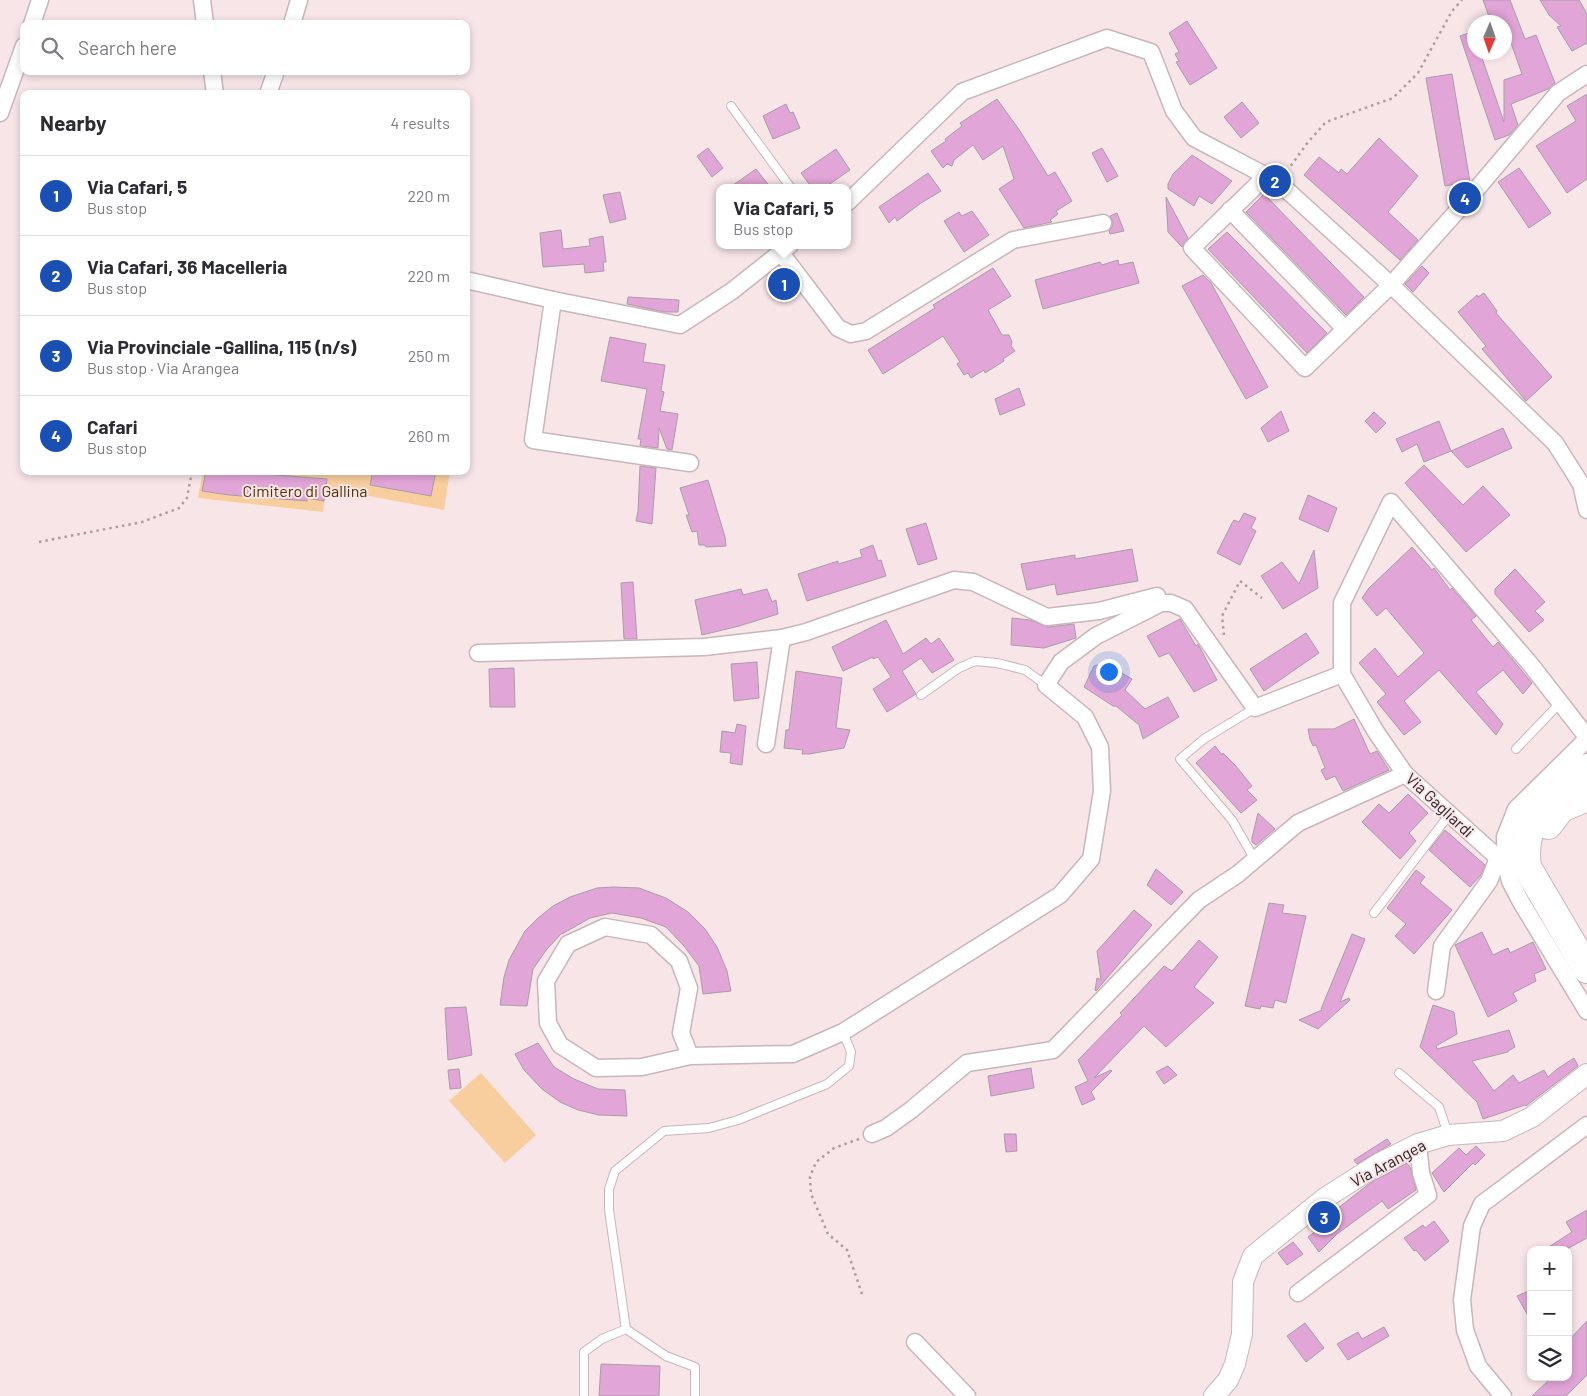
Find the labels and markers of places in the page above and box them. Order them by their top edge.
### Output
pin: 2 [1259,162,1291,200]
pin: 4 [1449,179,1481,217]
pin: 1 [768,265,800,303]
pin: 3 [1308,1198,1340,1236]

